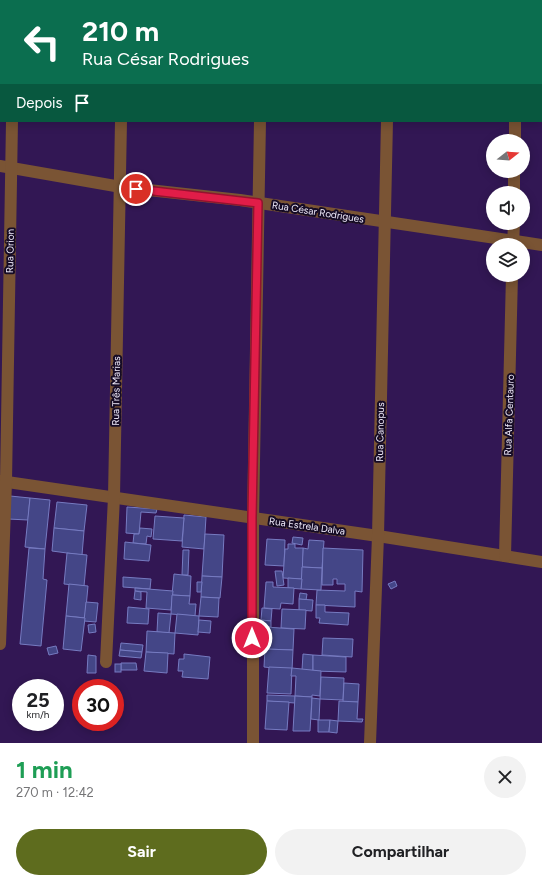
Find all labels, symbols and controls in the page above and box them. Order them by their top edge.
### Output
text: 210 m [82,14,159,48]
icon: left [16,16,68,68]
text: Rua César Rodrigues [82,48,249,70]
icon: arrive [71,92,93,114]
text: Depois [16,94,63,112]
north arrow [486,134,530,178]
map controls [486,134,530,282]
pin [119,172,153,206]
icon: arrive [125,178,147,200]
button: sound [486,186,530,230]
street label: Rua César Rodrigues [271,198,365,226]
street label: Rua Orion [3,228,17,273]
button: layers [486,238,530,282]
street label: Rua Três Marias [109,356,123,426]
street label: Rua Alfa Centauro [501,374,517,456]
street label: Rua Canopus [373,402,387,462]
street label: Rua Estrela Dalva [268,514,346,538]
position arrow [231,617,273,659]
speed limit sign: 30 [72,679,124,731]
text: 25 [26,688,50,712]
text: km/h [27,708,49,721]
text: 1 min [16,755,73,784]
button: close [484,756,526,798]
text: 270 m · 12:42 [16,785,94,800]
button: Sair [16,829,267,875]
button: Compartilhar [275,829,526,875]

